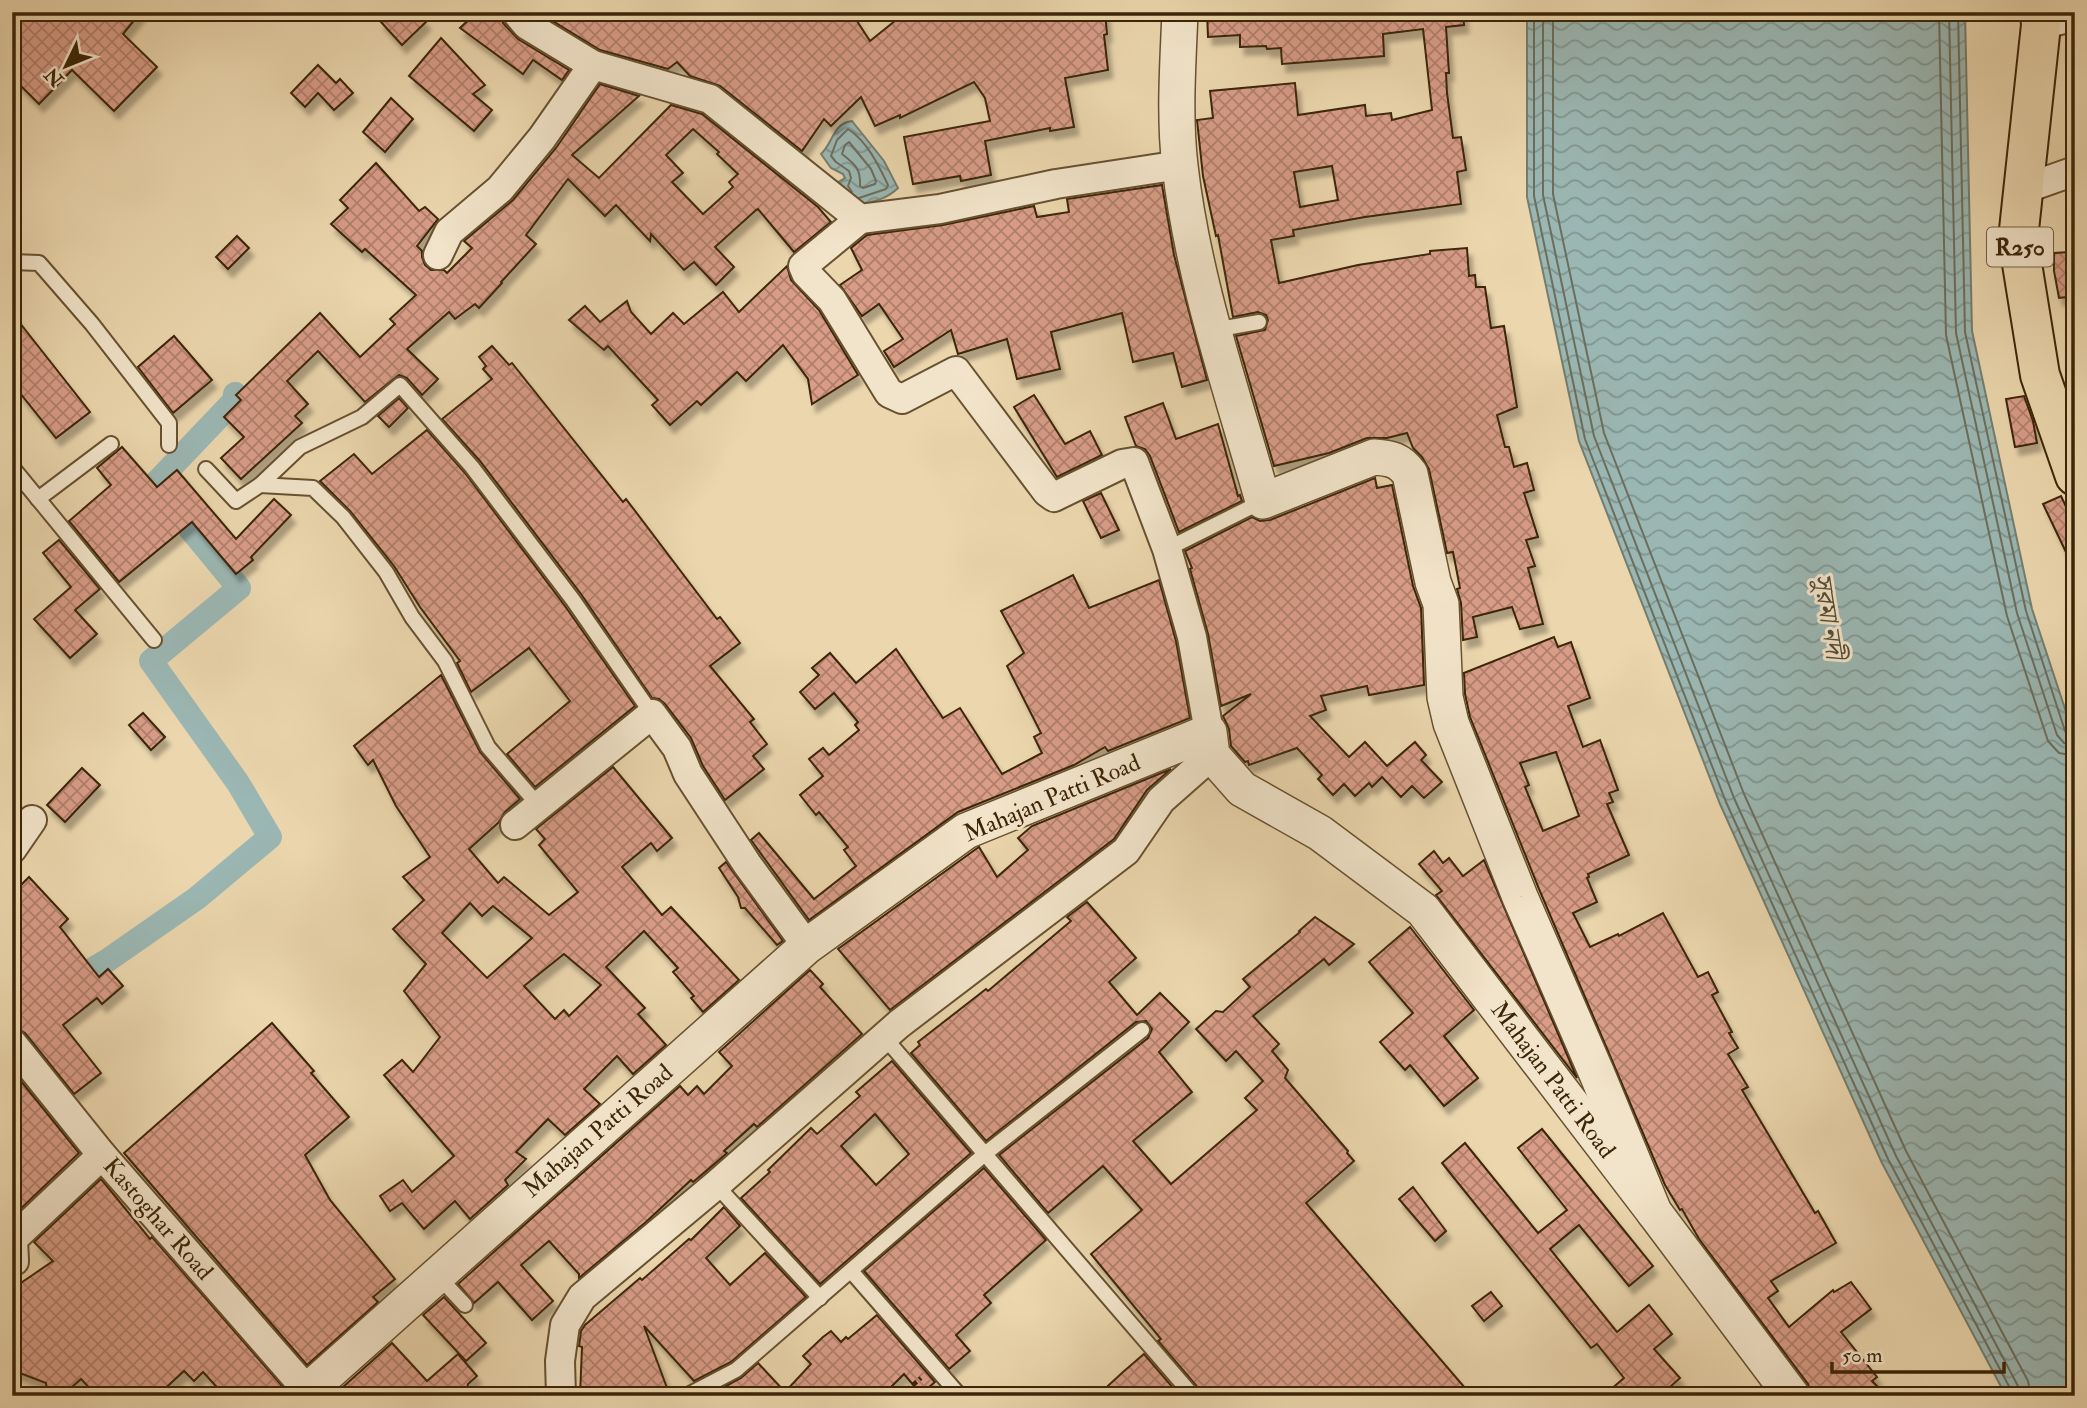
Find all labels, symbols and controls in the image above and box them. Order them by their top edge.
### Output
north arrow [32,32,102,102]
text: N [39,62,70,92]
road number: R250 [1987,228,2053,266]
water label: সুরমা নদী [1805,571,1851,664]
street label: Mahajan Patti Road [959,747,1145,849]
street label: Mahajan Patti Road [1484,995,1622,1165]
street label: Mahajan Patti Road [517,1057,680,1205]
street label: Kastoghar Road [96,1151,220,1287]
scale bar [1832,1331,2003,1375]
text: 50 m [1842,1342,1883,1369]

